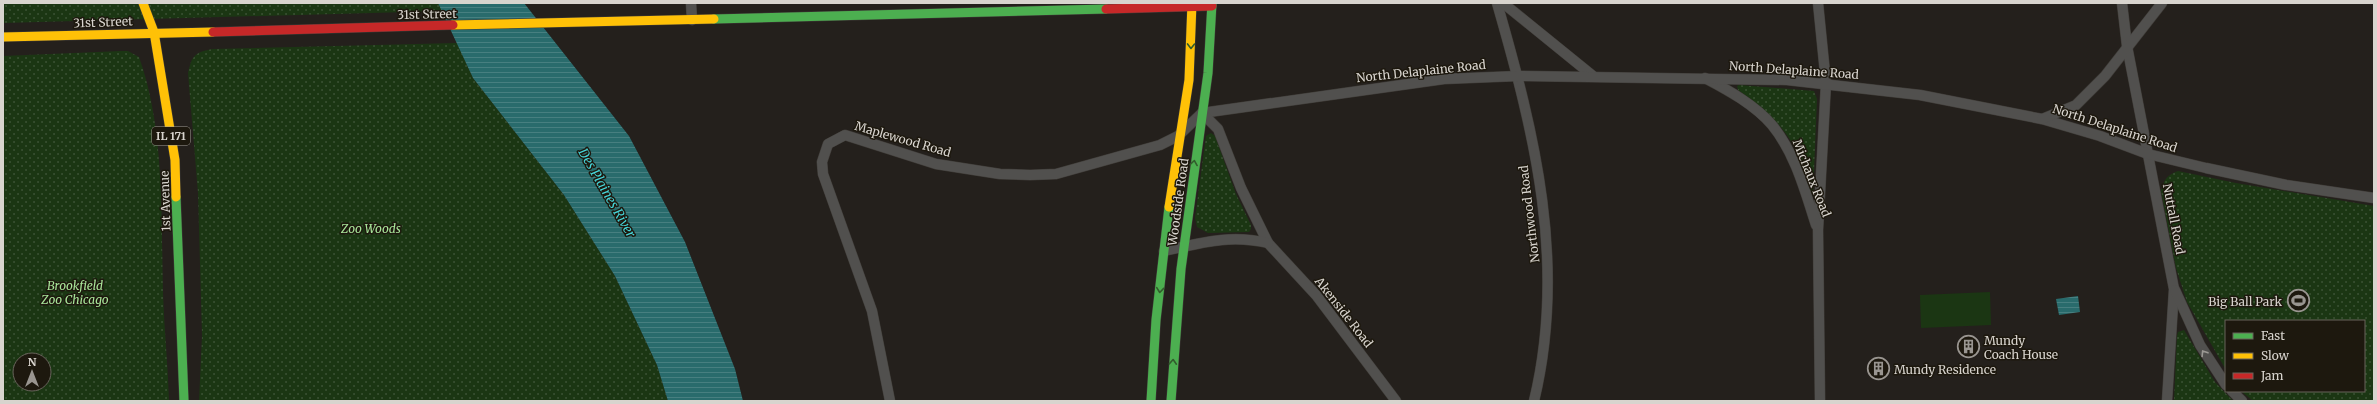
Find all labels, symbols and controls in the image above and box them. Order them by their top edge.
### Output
street label: 31st Street [397,6,457,22]
street label: 31st Street [73,13,133,31]
one-way arrow [1187,43,1196,49]
street label: North Delaplaine Road [1356,57,1486,85]
street label: North Delaplaine Road [1729,58,1859,82]
street label: North Delaplaine Road [2051,101,2179,155]
street label: Maplewood Road [853,118,953,160]
road number: IL 171 [152,127,190,145]
street label: Michaux Road [1790,137,1834,219]
water label: Des Plaines River [574,144,640,241]
street label: Woodside Road [1164,157,1192,248]
one-way arrow [1190,160,1198,166]
street label: Northwood Road [1516,165,1542,263]
street label: 1st Avenue [156,170,174,232]
street label: Nuttall Road [2160,182,2188,256]
park label: Zoo Woods [340,221,401,236]
street label: Akenside Road [1311,273,1376,350]
park label: Brookfield Zoo Chicago [40,278,109,307]
one-way arrow [1155,287,1164,293]
sports icon: Big Ball Park [2285,288,2311,314]
place label: Big Ball Park [2208,294,2282,309]
legend [2225,320,2365,392]
text: Fast [2261,328,2285,343]
place label: Mundy Coach House [1984,333,2058,362]
building icon: Mundy Coach House [1956,334,1982,360]
text: Slow [2261,348,2290,363]
one-way arrow [2202,350,2209,357]
north arrow [12,352,52,392]
text: N [28,355,37,369]
building icon: Mundy Residence [1865,356,1891,382]
one-way arrow [1169,359,1178,365]
place label: Mundy Residence [1894,362,1996,377]
text: Jam [2260,368,2284,383]

